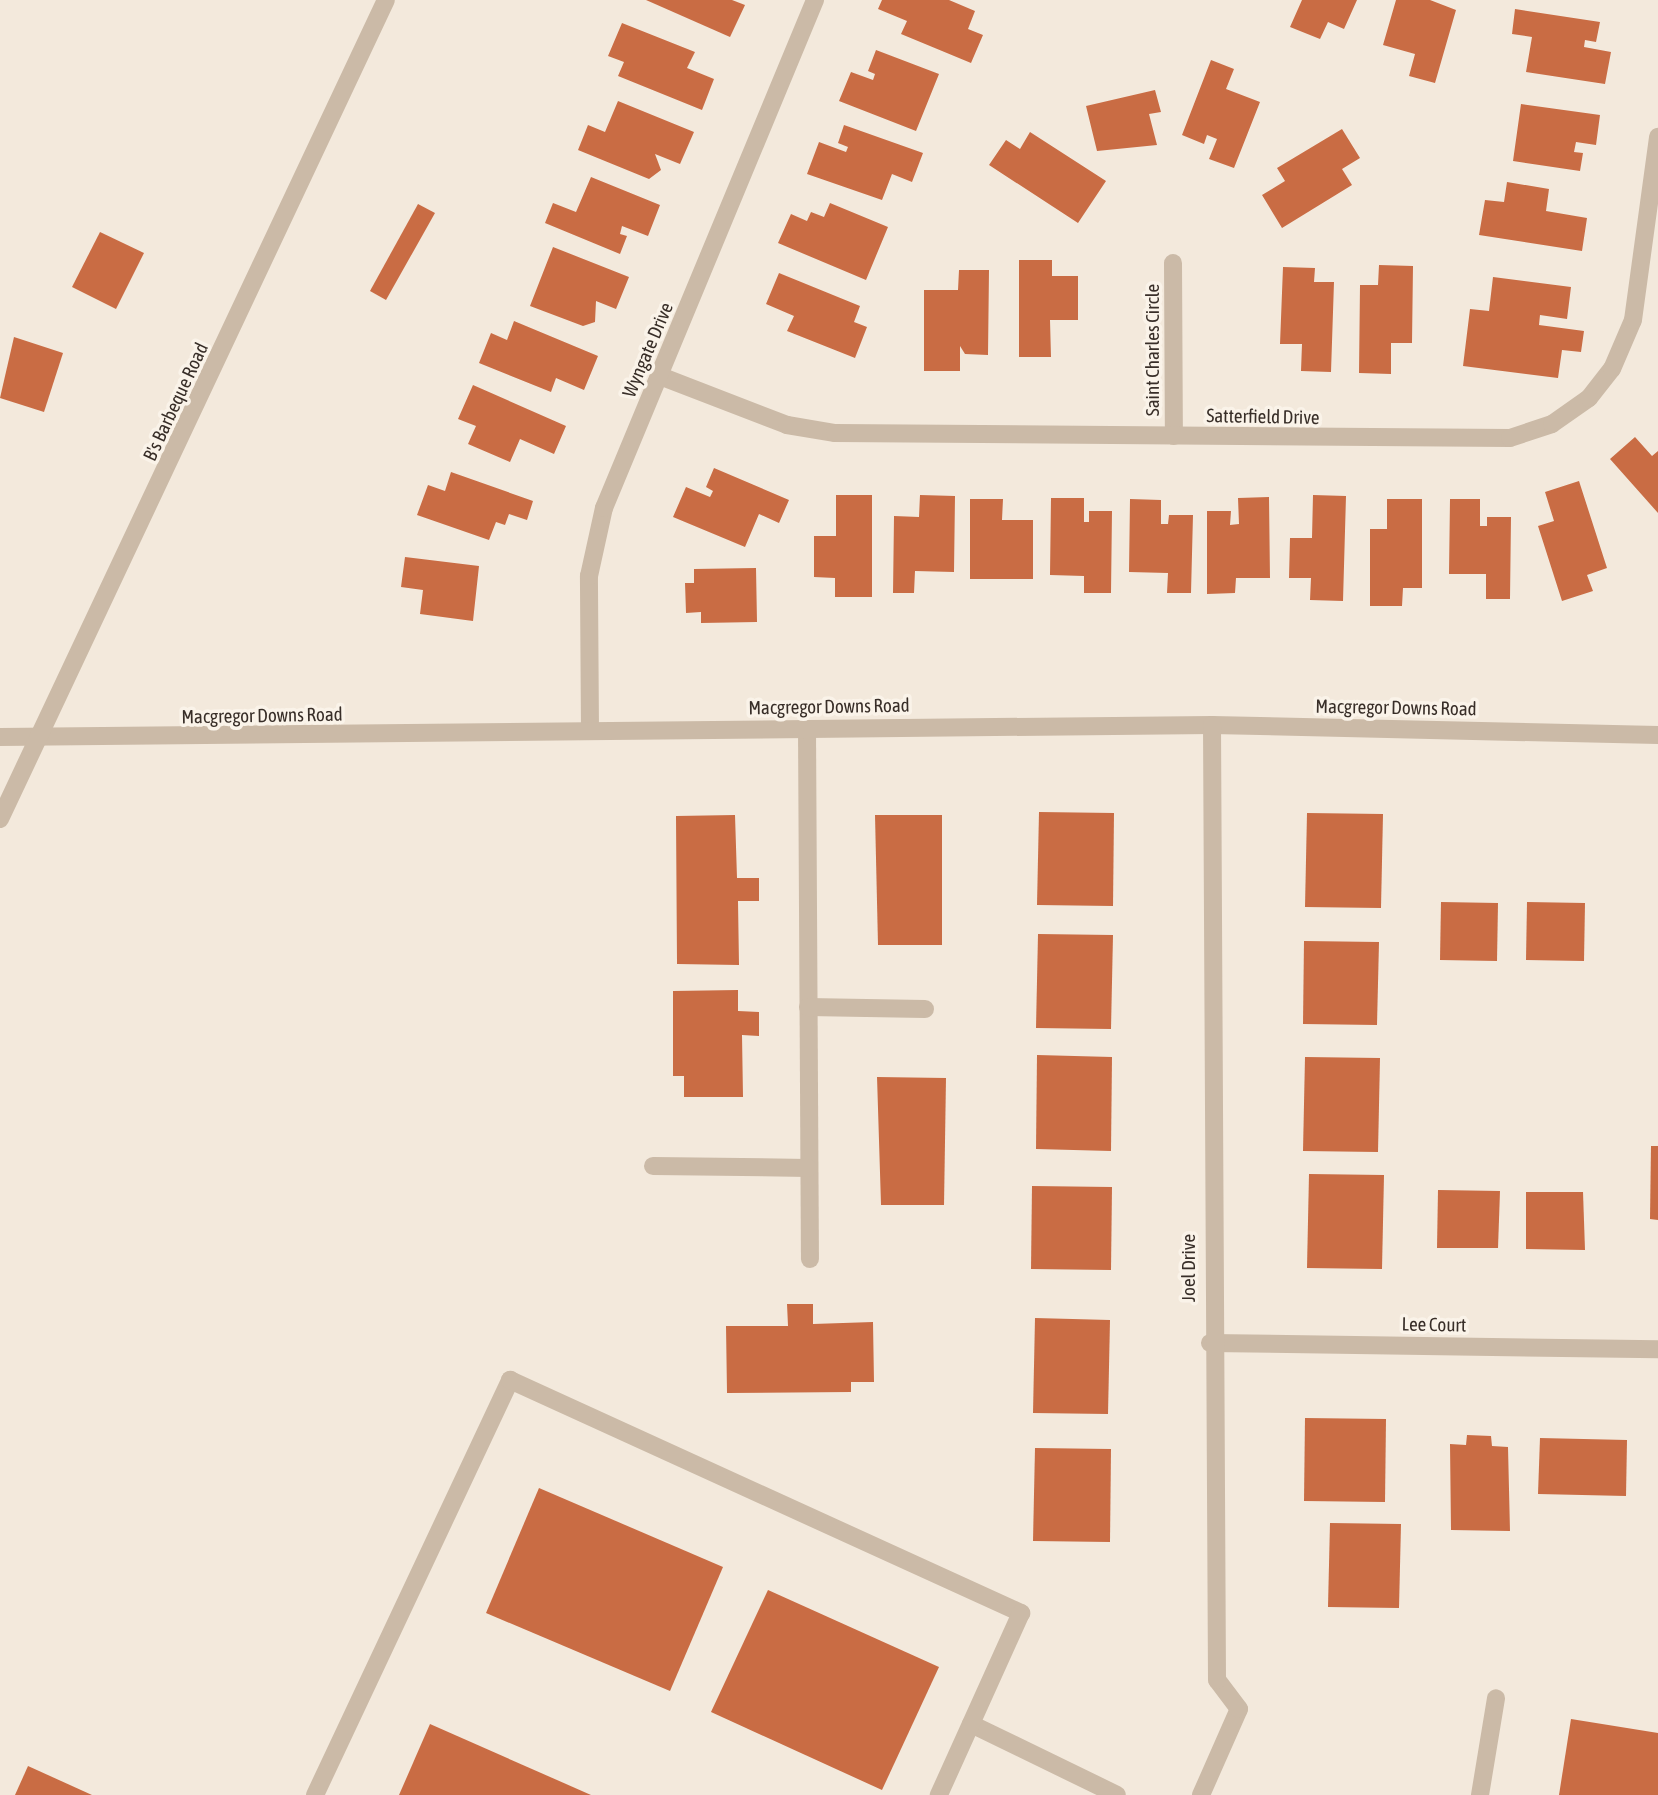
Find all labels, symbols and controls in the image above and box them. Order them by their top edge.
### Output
street label: Saint Charles Circle [1142,284,1164,416]
street label: Wyngate Drive [618,299,678,401]
street label: B's Barbeque Road [139,339,213,465]
street label: Satterfield Drive [1206,405,1320,429]
street label: Macgregor Downs Road [748,694,910,720]
street label: Macgregor Downs Road [1315,695,1477,721]
street label: Macgregor Downs Road [181,703,343,729]
street label: Joel Drive [1178,1234,1200,1302]
street label: Lee Court [1401,1313,1467,1337]

